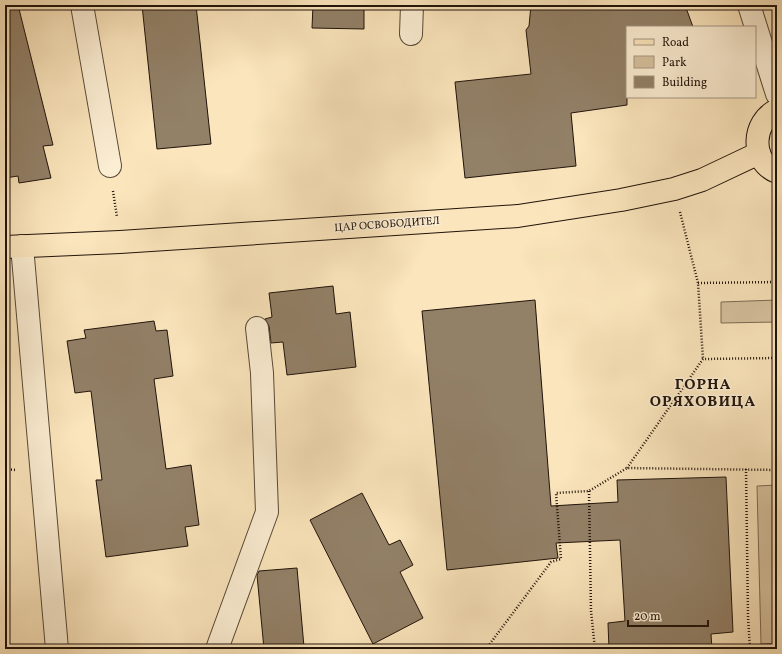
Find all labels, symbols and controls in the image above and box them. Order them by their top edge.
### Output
legend [626,26,756,98]
text: Road [662,35,689,51]
text: Park [662,55,687,71]
text: Building [662,75,707,91]
street label: ЦАР ОСВОБОДИТЕЛ [334,214,440,236]
district label: ГОРНА ОРЯХОВИЦА [650,375,756,413]
scale bar [628,602,708,628]
text: 20 m [634,609,661,625]

